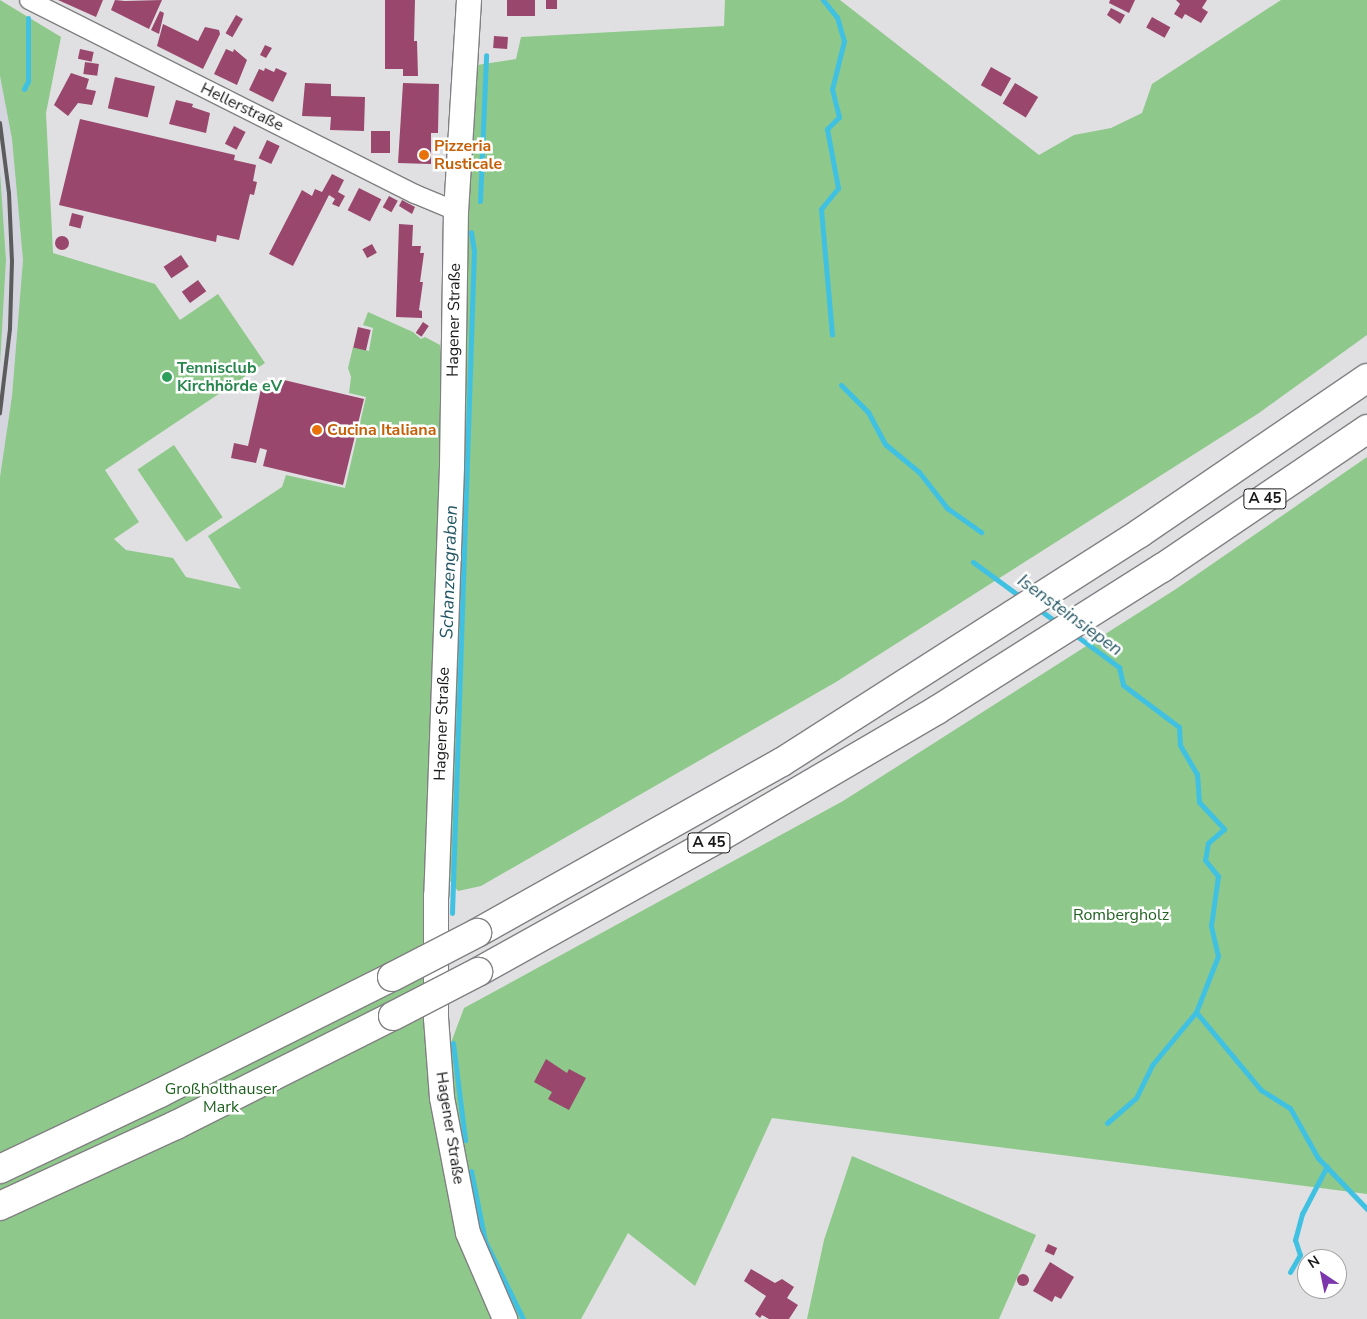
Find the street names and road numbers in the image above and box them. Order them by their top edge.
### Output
street label: Hellerstraße [197,79,287,135]
street label: Hagener Straße [443,263,465,377]
road number: A 45 [1242,486,1288,512]
street label: Hagener Straße [430,667,454,781]
road number: A 45 [686,830,732,856]
street label: Hagener Straße [432,1070,468,1186]

